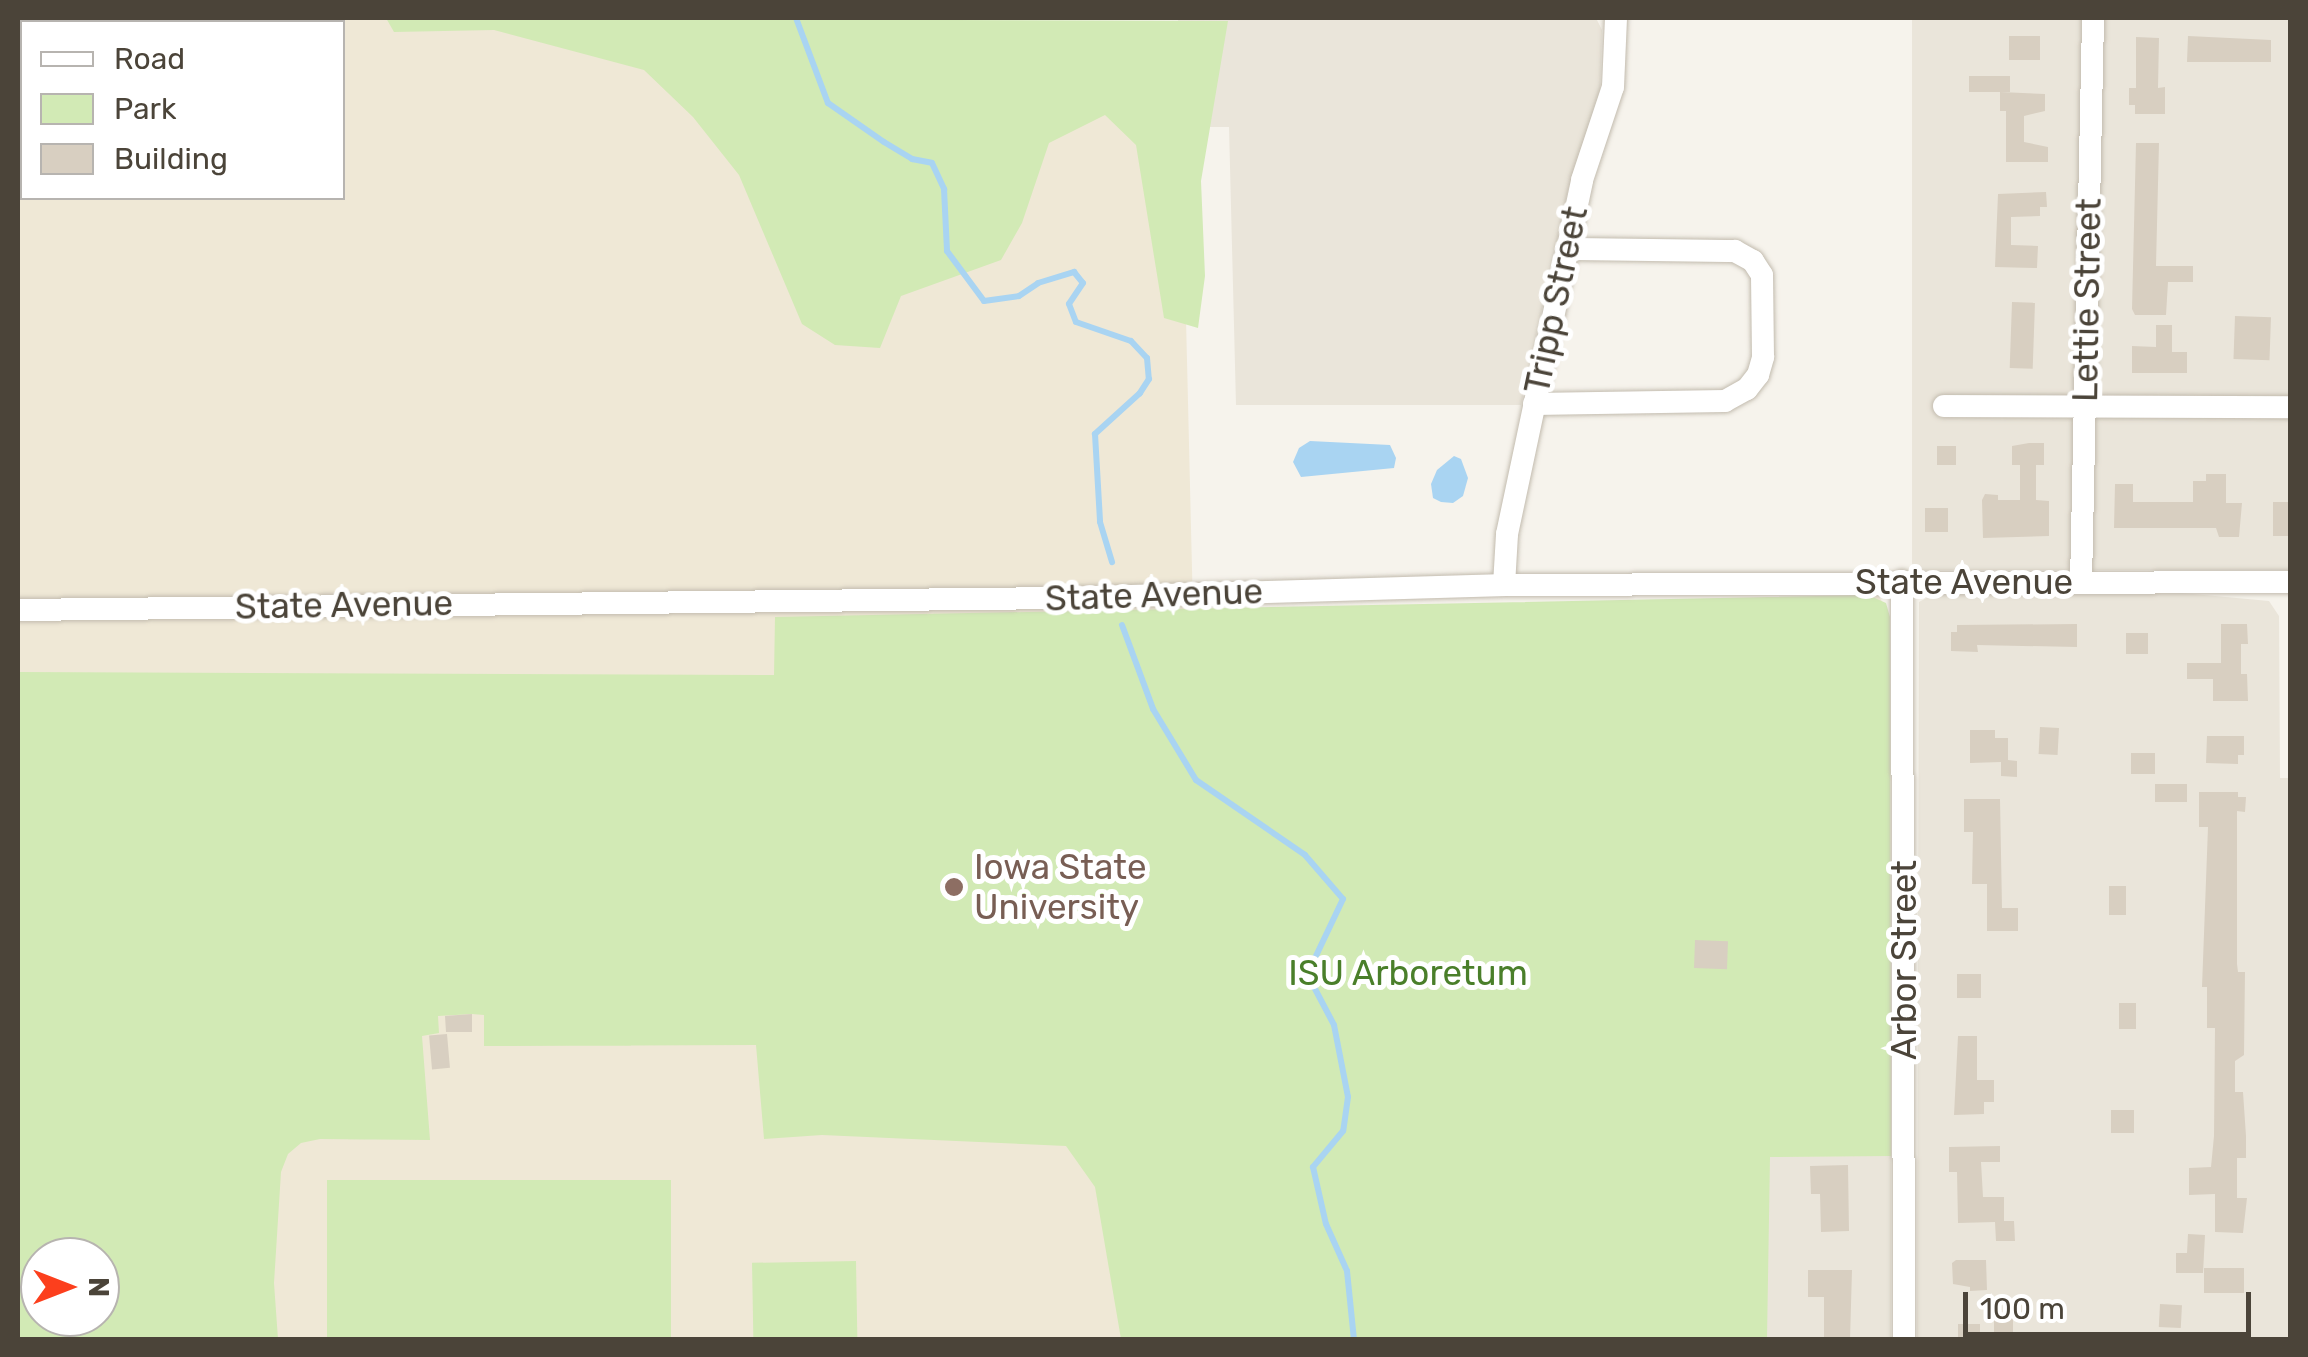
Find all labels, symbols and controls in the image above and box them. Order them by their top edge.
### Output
legend [20,20,345,200]
text: Road [114,41,185,77]
text: Park [114,91,176,127]
text: Building [114,141,228,177]
street label: Lettie Street [2064,198,2110,402]
street label: Tripp Street [1516,202,1596,398]
street label: State Avenue [1854,561,2074,603]
street label: State Avenue [1044,570,1264,620]
street label: State Avenue [234,582,454,628]
place label: Iowa State University [974,846,1146,928]
street label: Arbor Street [1883,860,1925,1060]
marker: Iowa State University [943,876,965,898]
park label: ISU Arboretum [1288,952,1528,994]
north arrow [20,1237,120,1337]
scale bar [1968,1272,2256,1334]
text: N [82,1277,115,1297]
text: 100 m [1980,1291,2065,1327]

